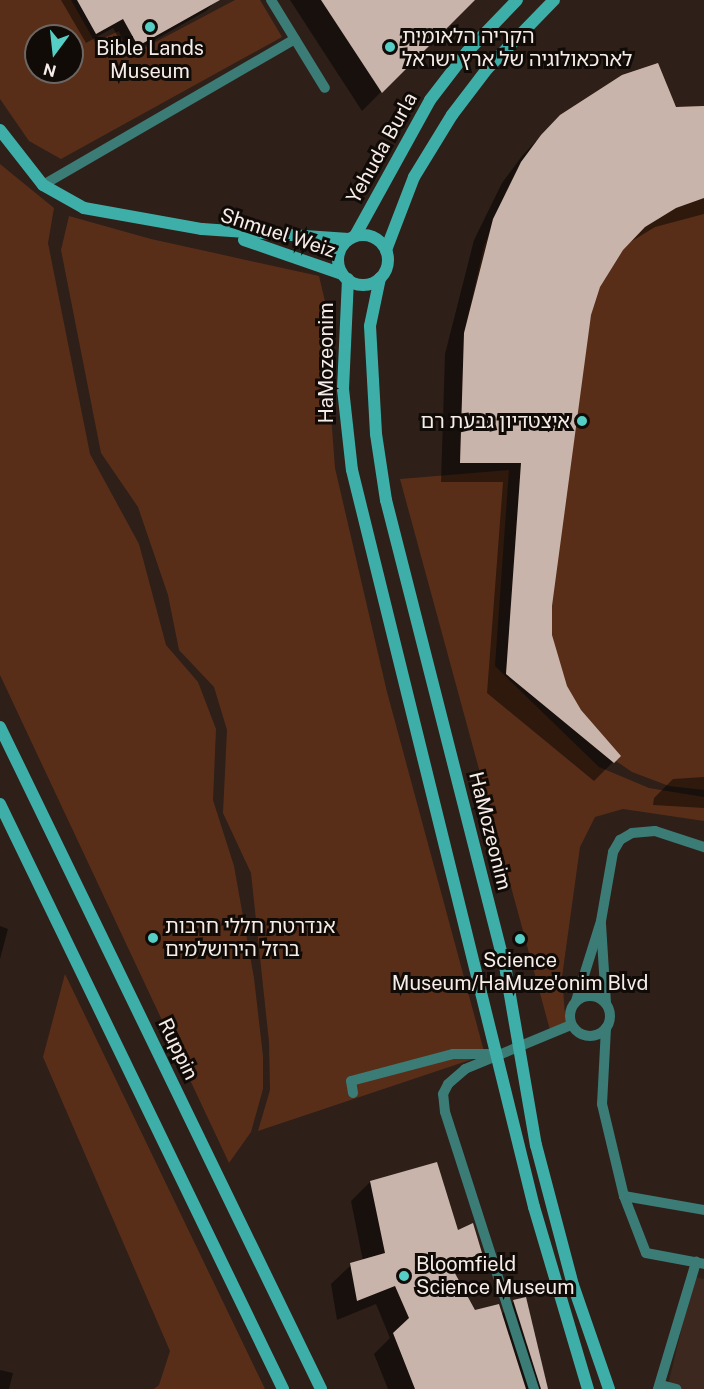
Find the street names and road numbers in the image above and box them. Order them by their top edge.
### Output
street label: Yehuda Burla [342,88,422,208]
street label: Shmuel Weiz [217,203,339,263]
street label: HaMozeonim [314,302,338,424]
street label: HaMozeonim [464,769,516,893]
street label: Ruppin [153,1014,203,1084]

